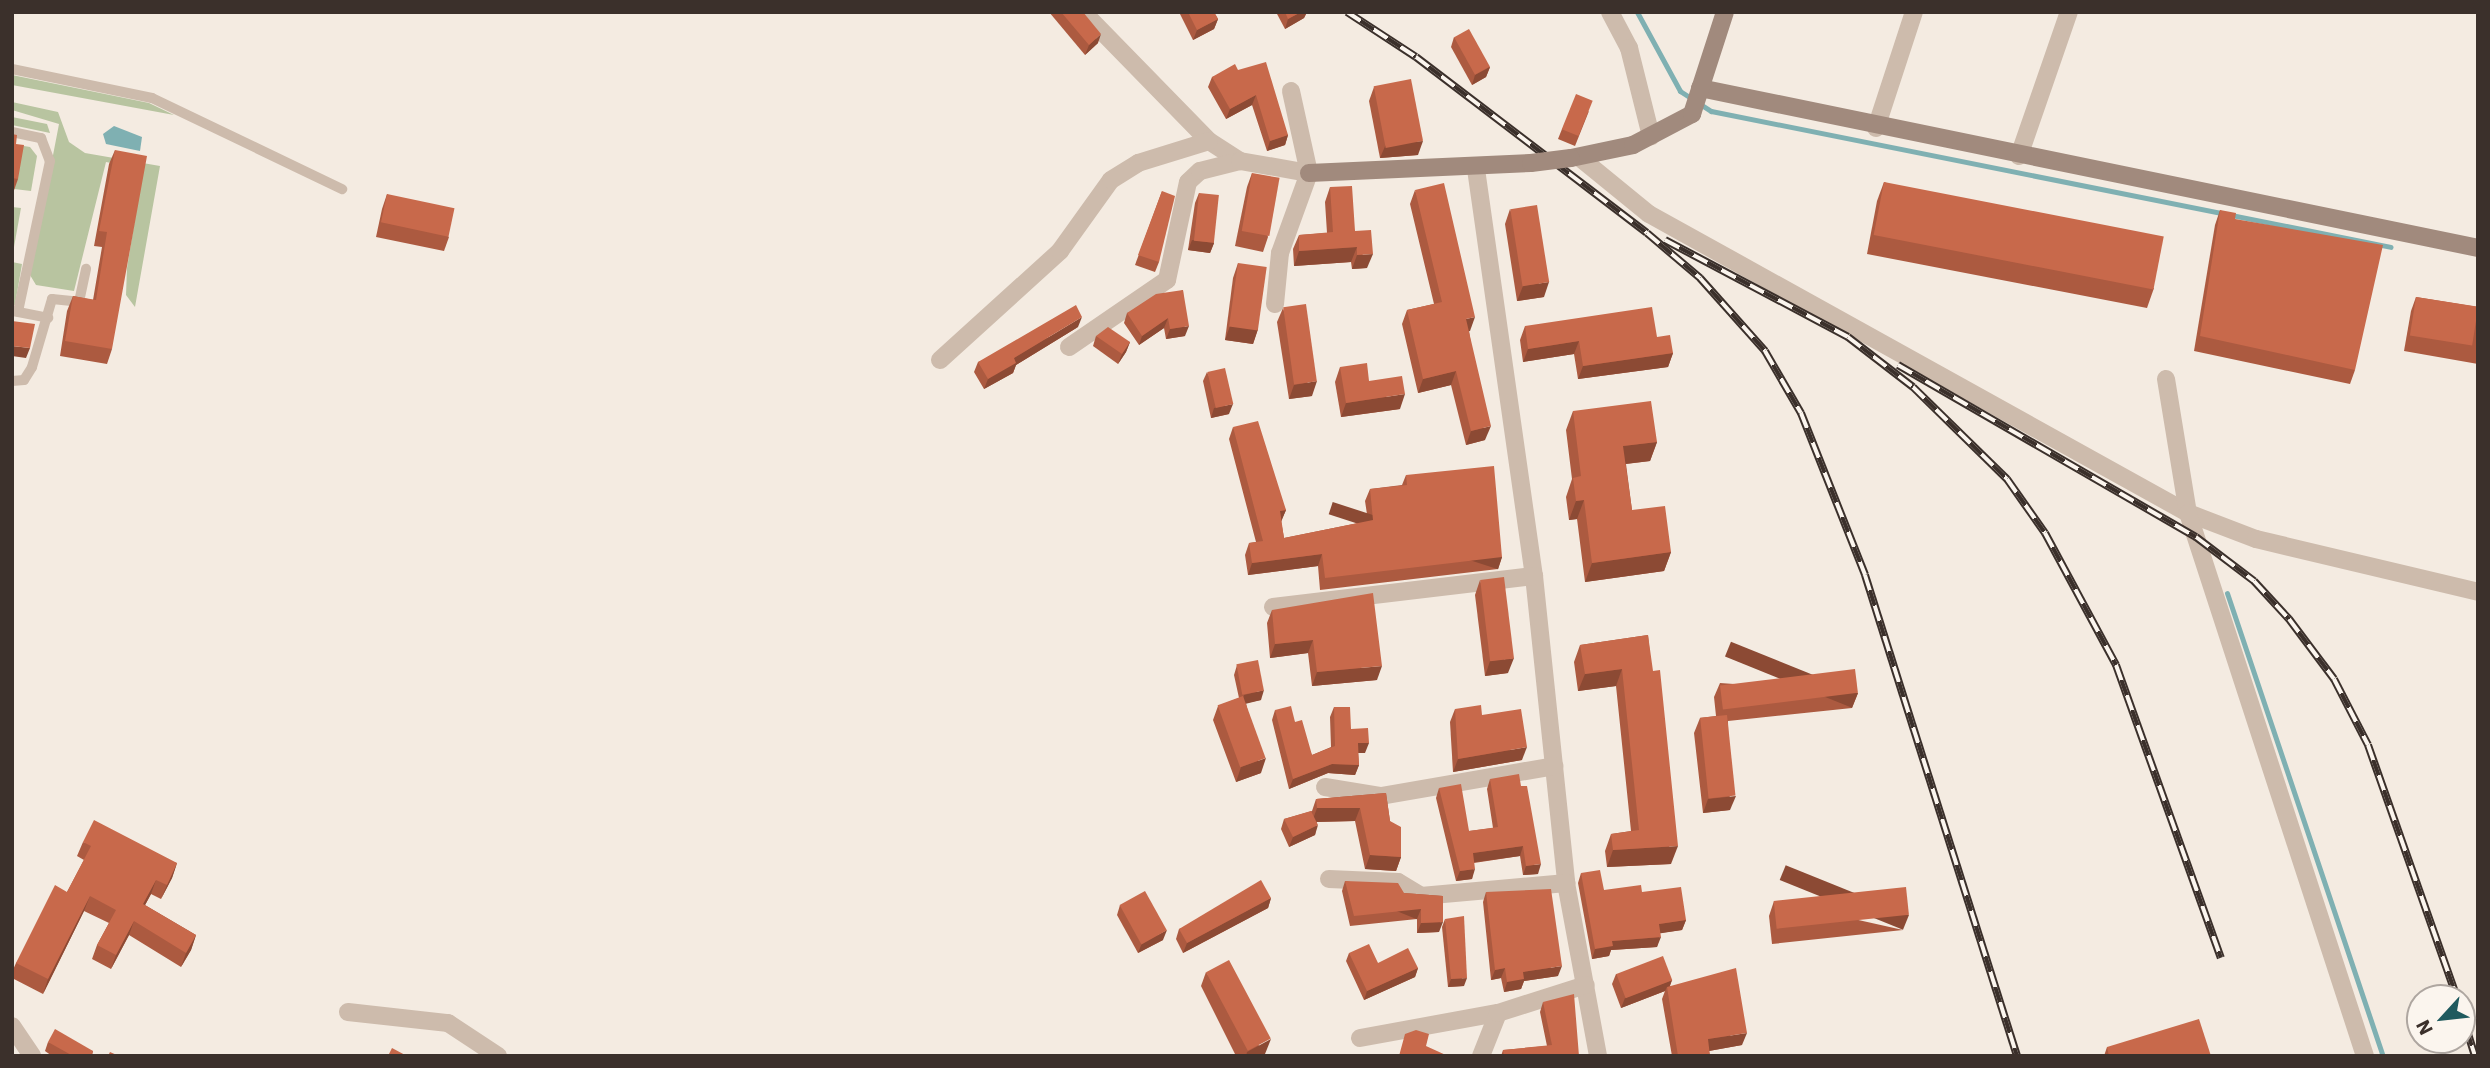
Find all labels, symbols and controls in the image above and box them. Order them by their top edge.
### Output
north arrow [2406,984,2476,1054]
text: N [2410,1016,2438,1039]

